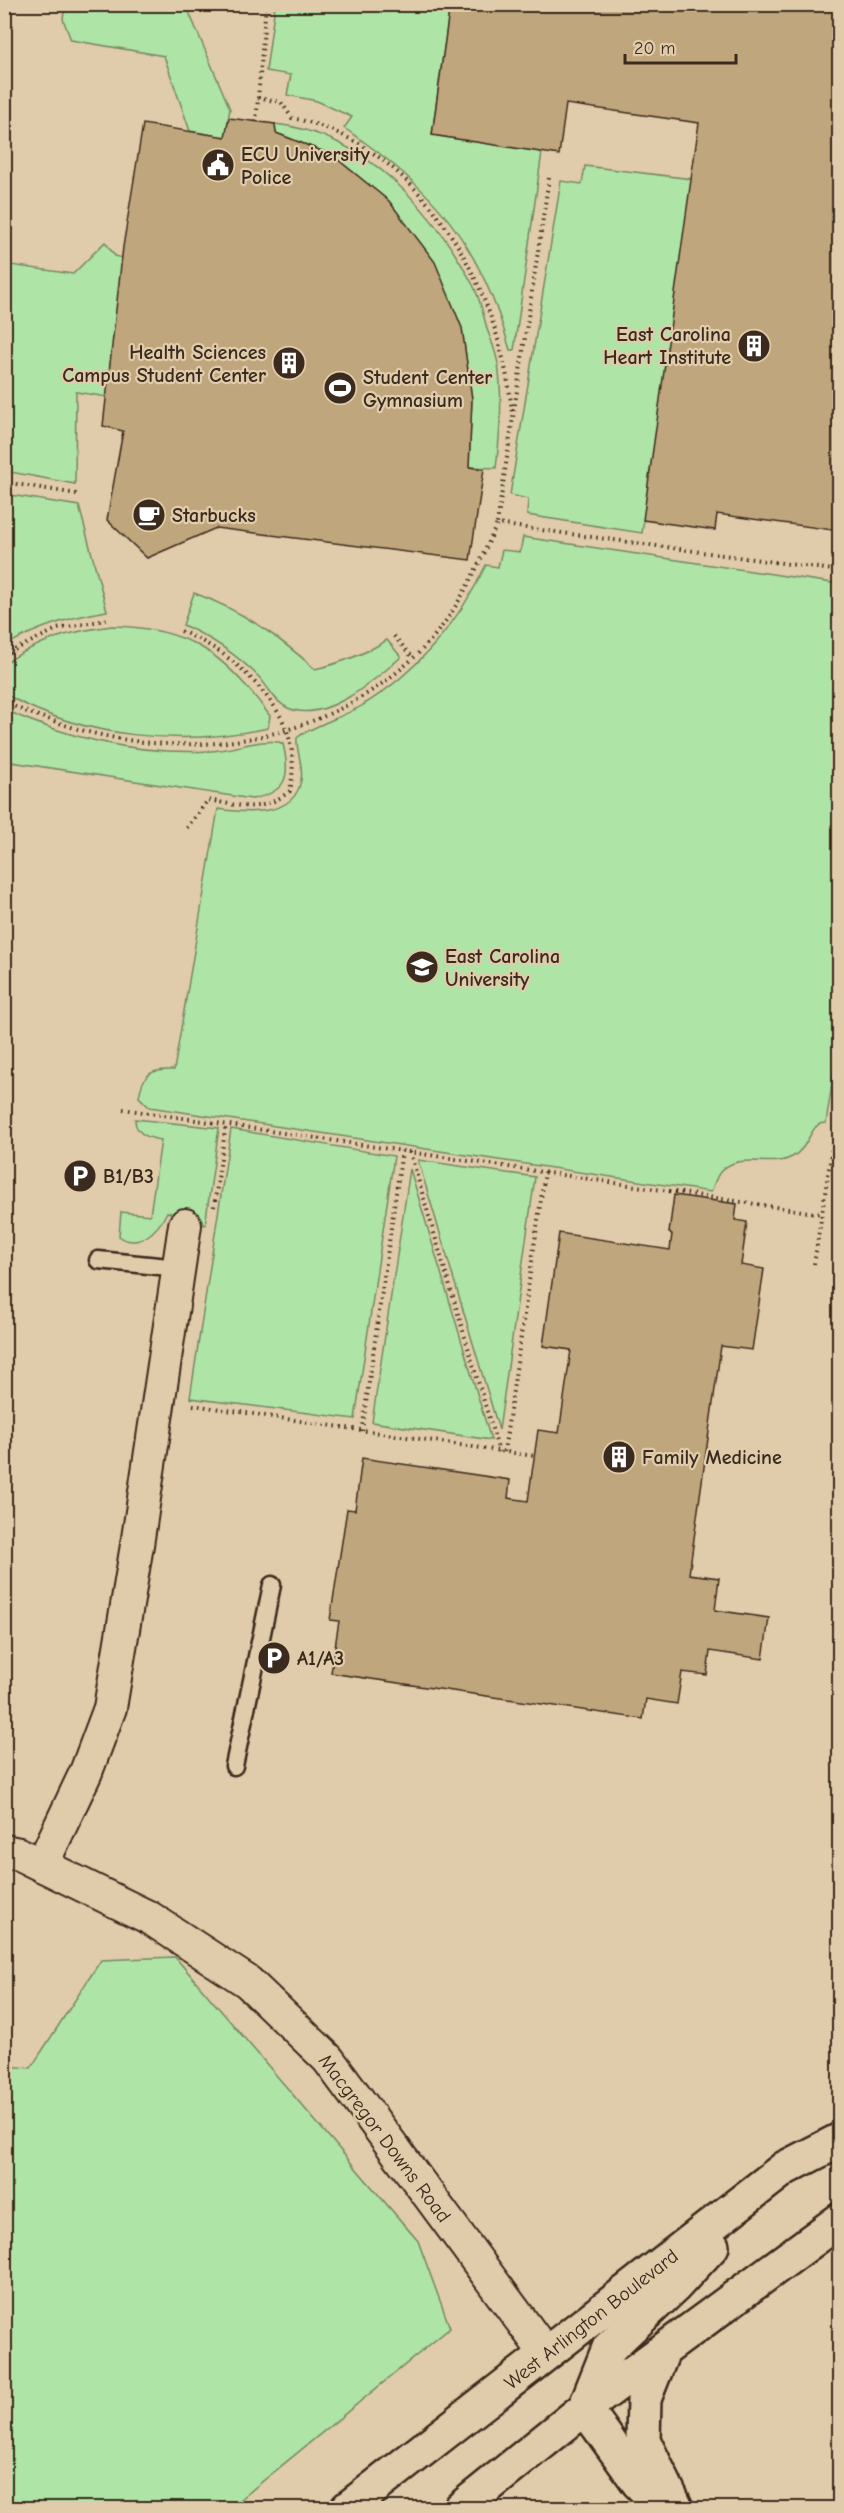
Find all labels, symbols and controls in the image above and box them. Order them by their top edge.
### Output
scale bar [625,27,736,65]
text: 20 m [634,38,675,59]
place label: ECU University Police [241,143,370,189]
public building icon: ECU University Police [200,147,236,183]
place label: East Carolina Heart Institute [603,323,731,369]
building icon: East Carolina Heart Institute [736,328,772,364]
place label: Health Sciences Campus Student Center [62,341,266,387]
building icon: Health Sciences Campus Student Center [271,345,307,381]
place label: Student Center Gymnasium [363,366,492,412]
sports icon: Student Center Gymnasium [322,370,358,406]
cafe icon: Starbucks [131,497,167,533]
place label: Starbucks [172,504,256,527]
place label: East Carolina University [445,945,560,991]
school or university icon: East Carolina University [404,949,440,985]
parking icon: B1/B3 [62,1158,98,1194]
place label: B1/B3 [103,1165,154,1188]
building icon: Family Medicine [601,1439,637,1475]
place label: Family Medicine [642,1446,782,1469]
parking icon: A1/A3 [256,1640,292,1676]
place label: A1/A3 [297,1647,344,1670]
street label: Macgregor Downs Road [314,2050,455,2227]
street label: West Arlington Boulevard [500,2244,683,2394]

